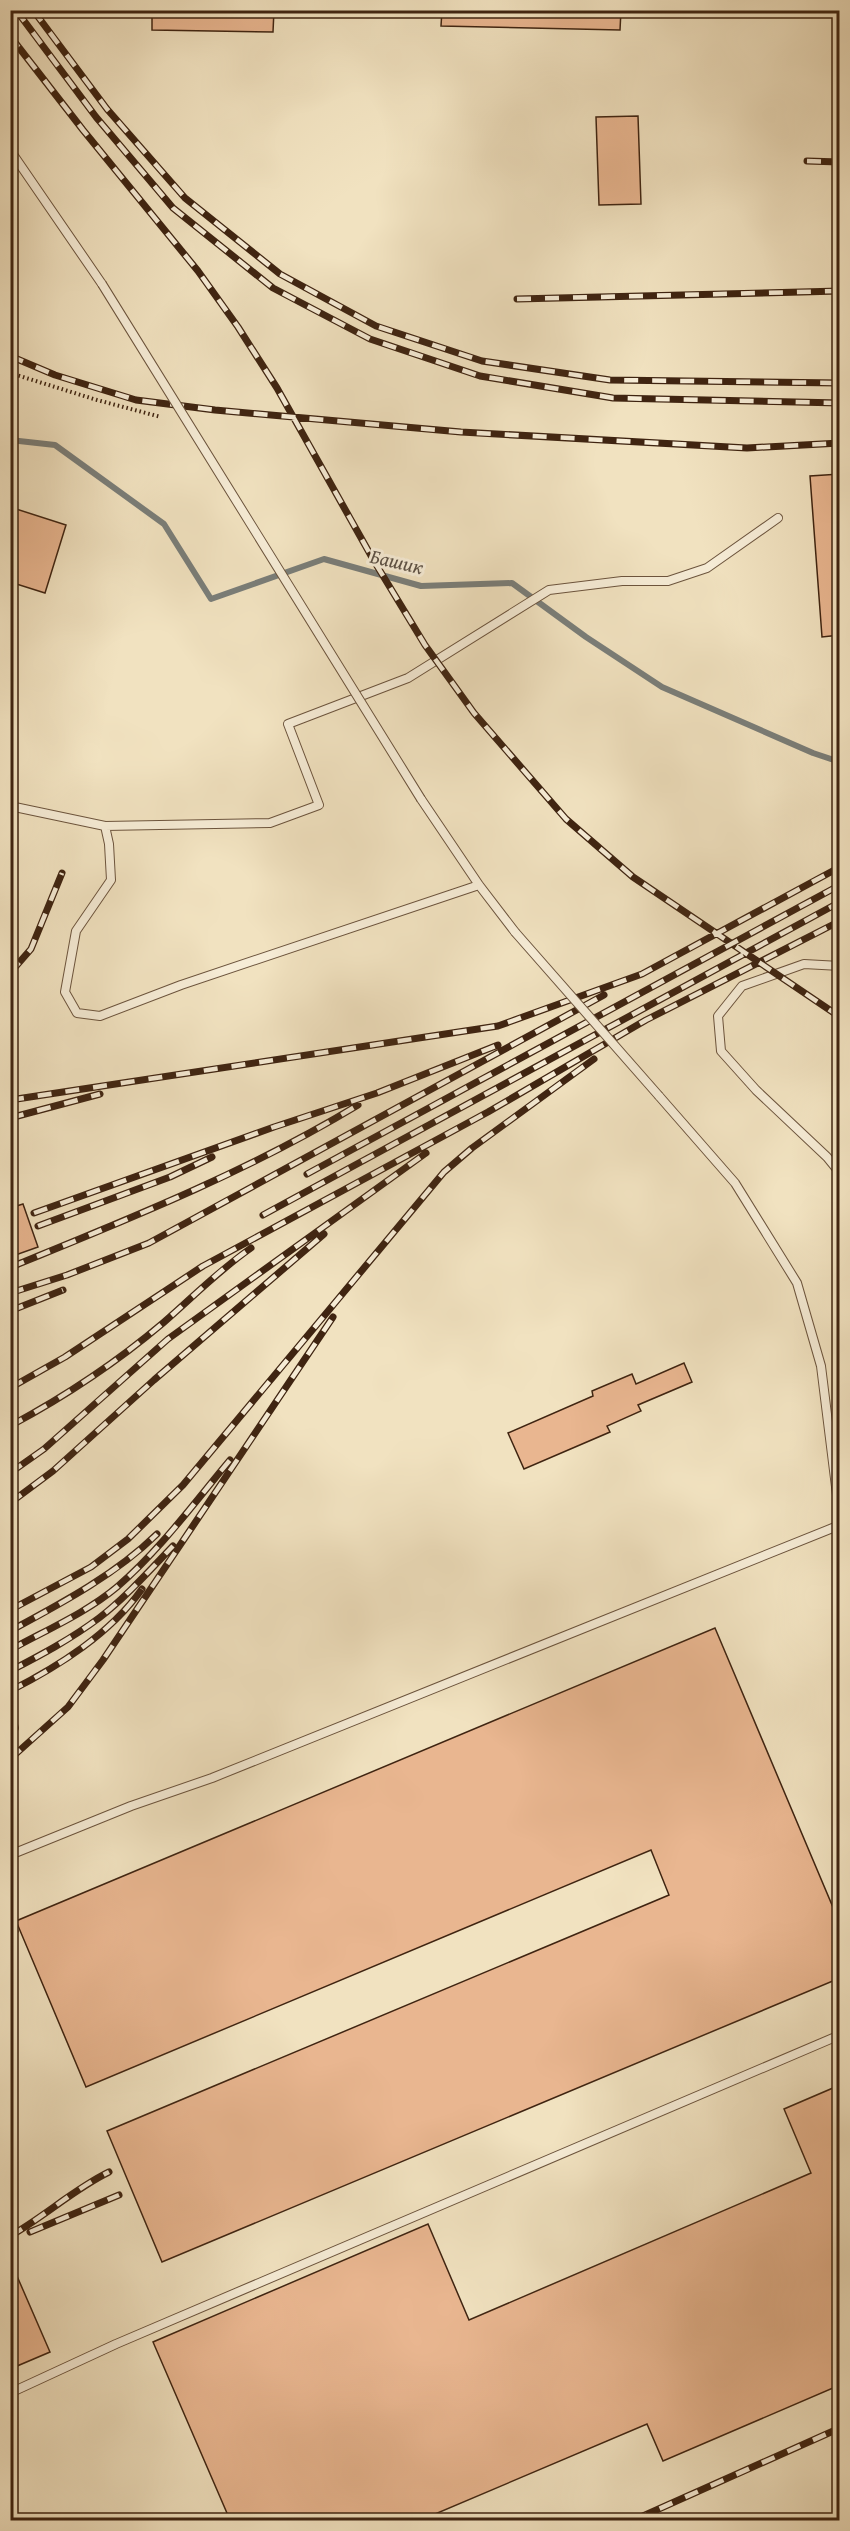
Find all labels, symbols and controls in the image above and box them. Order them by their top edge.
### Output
water label: Башик [367,541,427,581]

